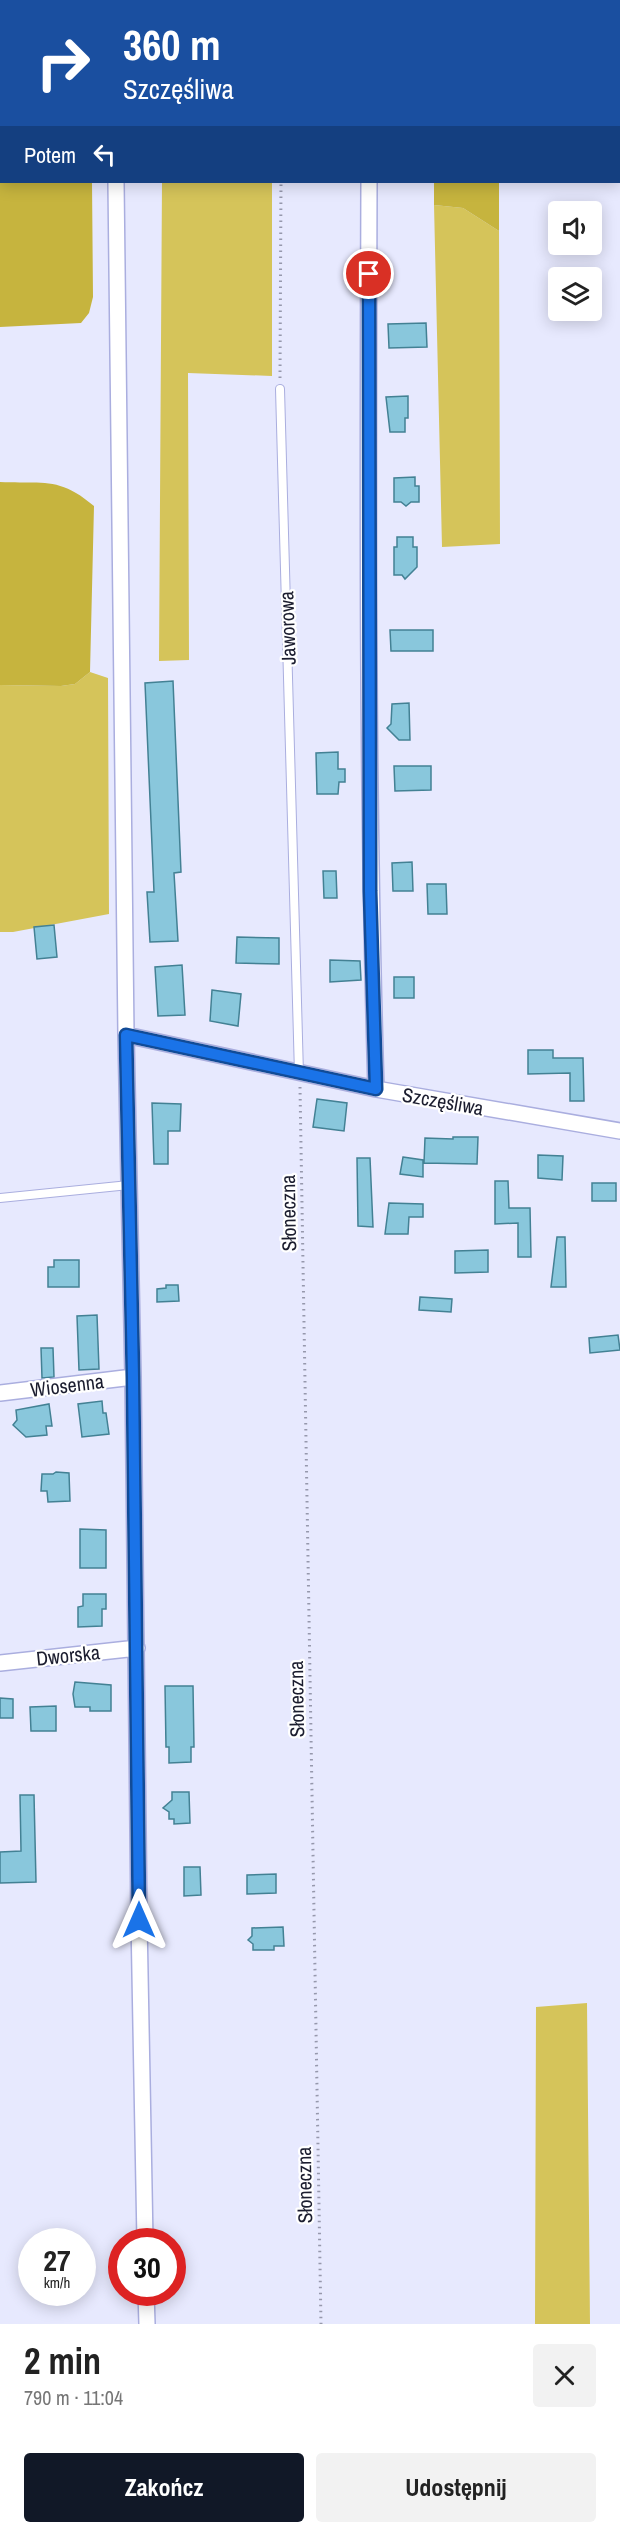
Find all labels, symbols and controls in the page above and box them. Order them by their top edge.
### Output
text: 360 m [123,17,221,73]
icon: right [24,24,102,102]
text: Szczęśliwa [123,71,234,107]
icon: left [88,138,121,171]
text: Potem [24,140,76,170]
map controls [548,201,602,321]
button: sound [548,201,602,255]
pin [343,248,394,299]
icon: arrive [352,257,385,290]
button: layers [548,267,602,321]
street label: Jaworowa [272,591,302,665]
street label: Szczęśliwa [400,1081,486,1121]
street label: Słoneczna [274,1174,302,1252]
street label: Wiosenna [29,1367,105,1403]
street label: Dworska [35,1638,101,1672]
street label: Słoneczna [282,1660,310,1738]
position arrow [107,1888,171,1952]
street label: Słoneczna [290,2146,318,2224]
speed limit sign: 30 [108,2228,186,2306]
text: 27 [43,2240,71,2280]
text: km/h [44,2272,70,2293]
text: 2 min [24,2337,101,2385]
button: close [533,2344,596,2407]
text: 790 m · 11:04 [24,2384,123,2411]
button: Zakończ [24,2453,304,2522]
button: Udostępnij [316,2453,596,2522]

